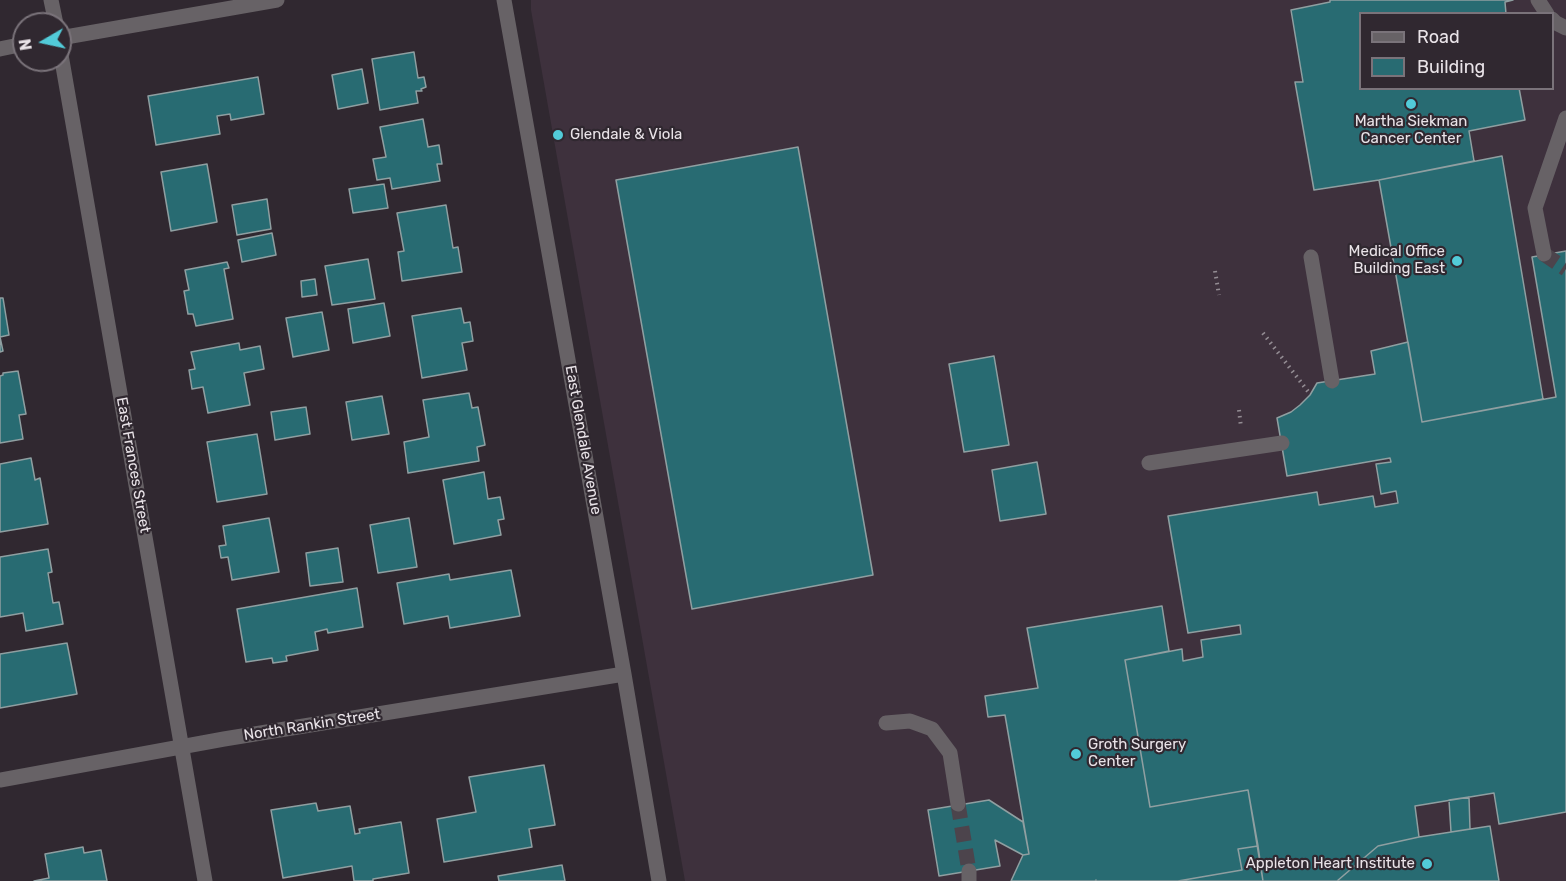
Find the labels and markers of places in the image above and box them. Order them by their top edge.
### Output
marker: Martha Siekman Cancer Center [1404,97,1418,111]
place label: Martha Siekman Cancer Center [1355,113,1467,148]
place label: Glendale & Viola [570,126,682,144]
marker: Glendale & Viola [551,128,565,142]
place label: Medical Office Building East [1349,243,1445,278]
marker: Medical Office Building East [1450,254,1464,268]
place label: Groth Surgery Center [1088,736,1186,771]
marker: Groth Surgery Center [1069,747,1083,761]
place label: Appleton Heart Institute [1246,855,1415,873]
marker: Appleton Heart Institute [1420,857,1434,871]

